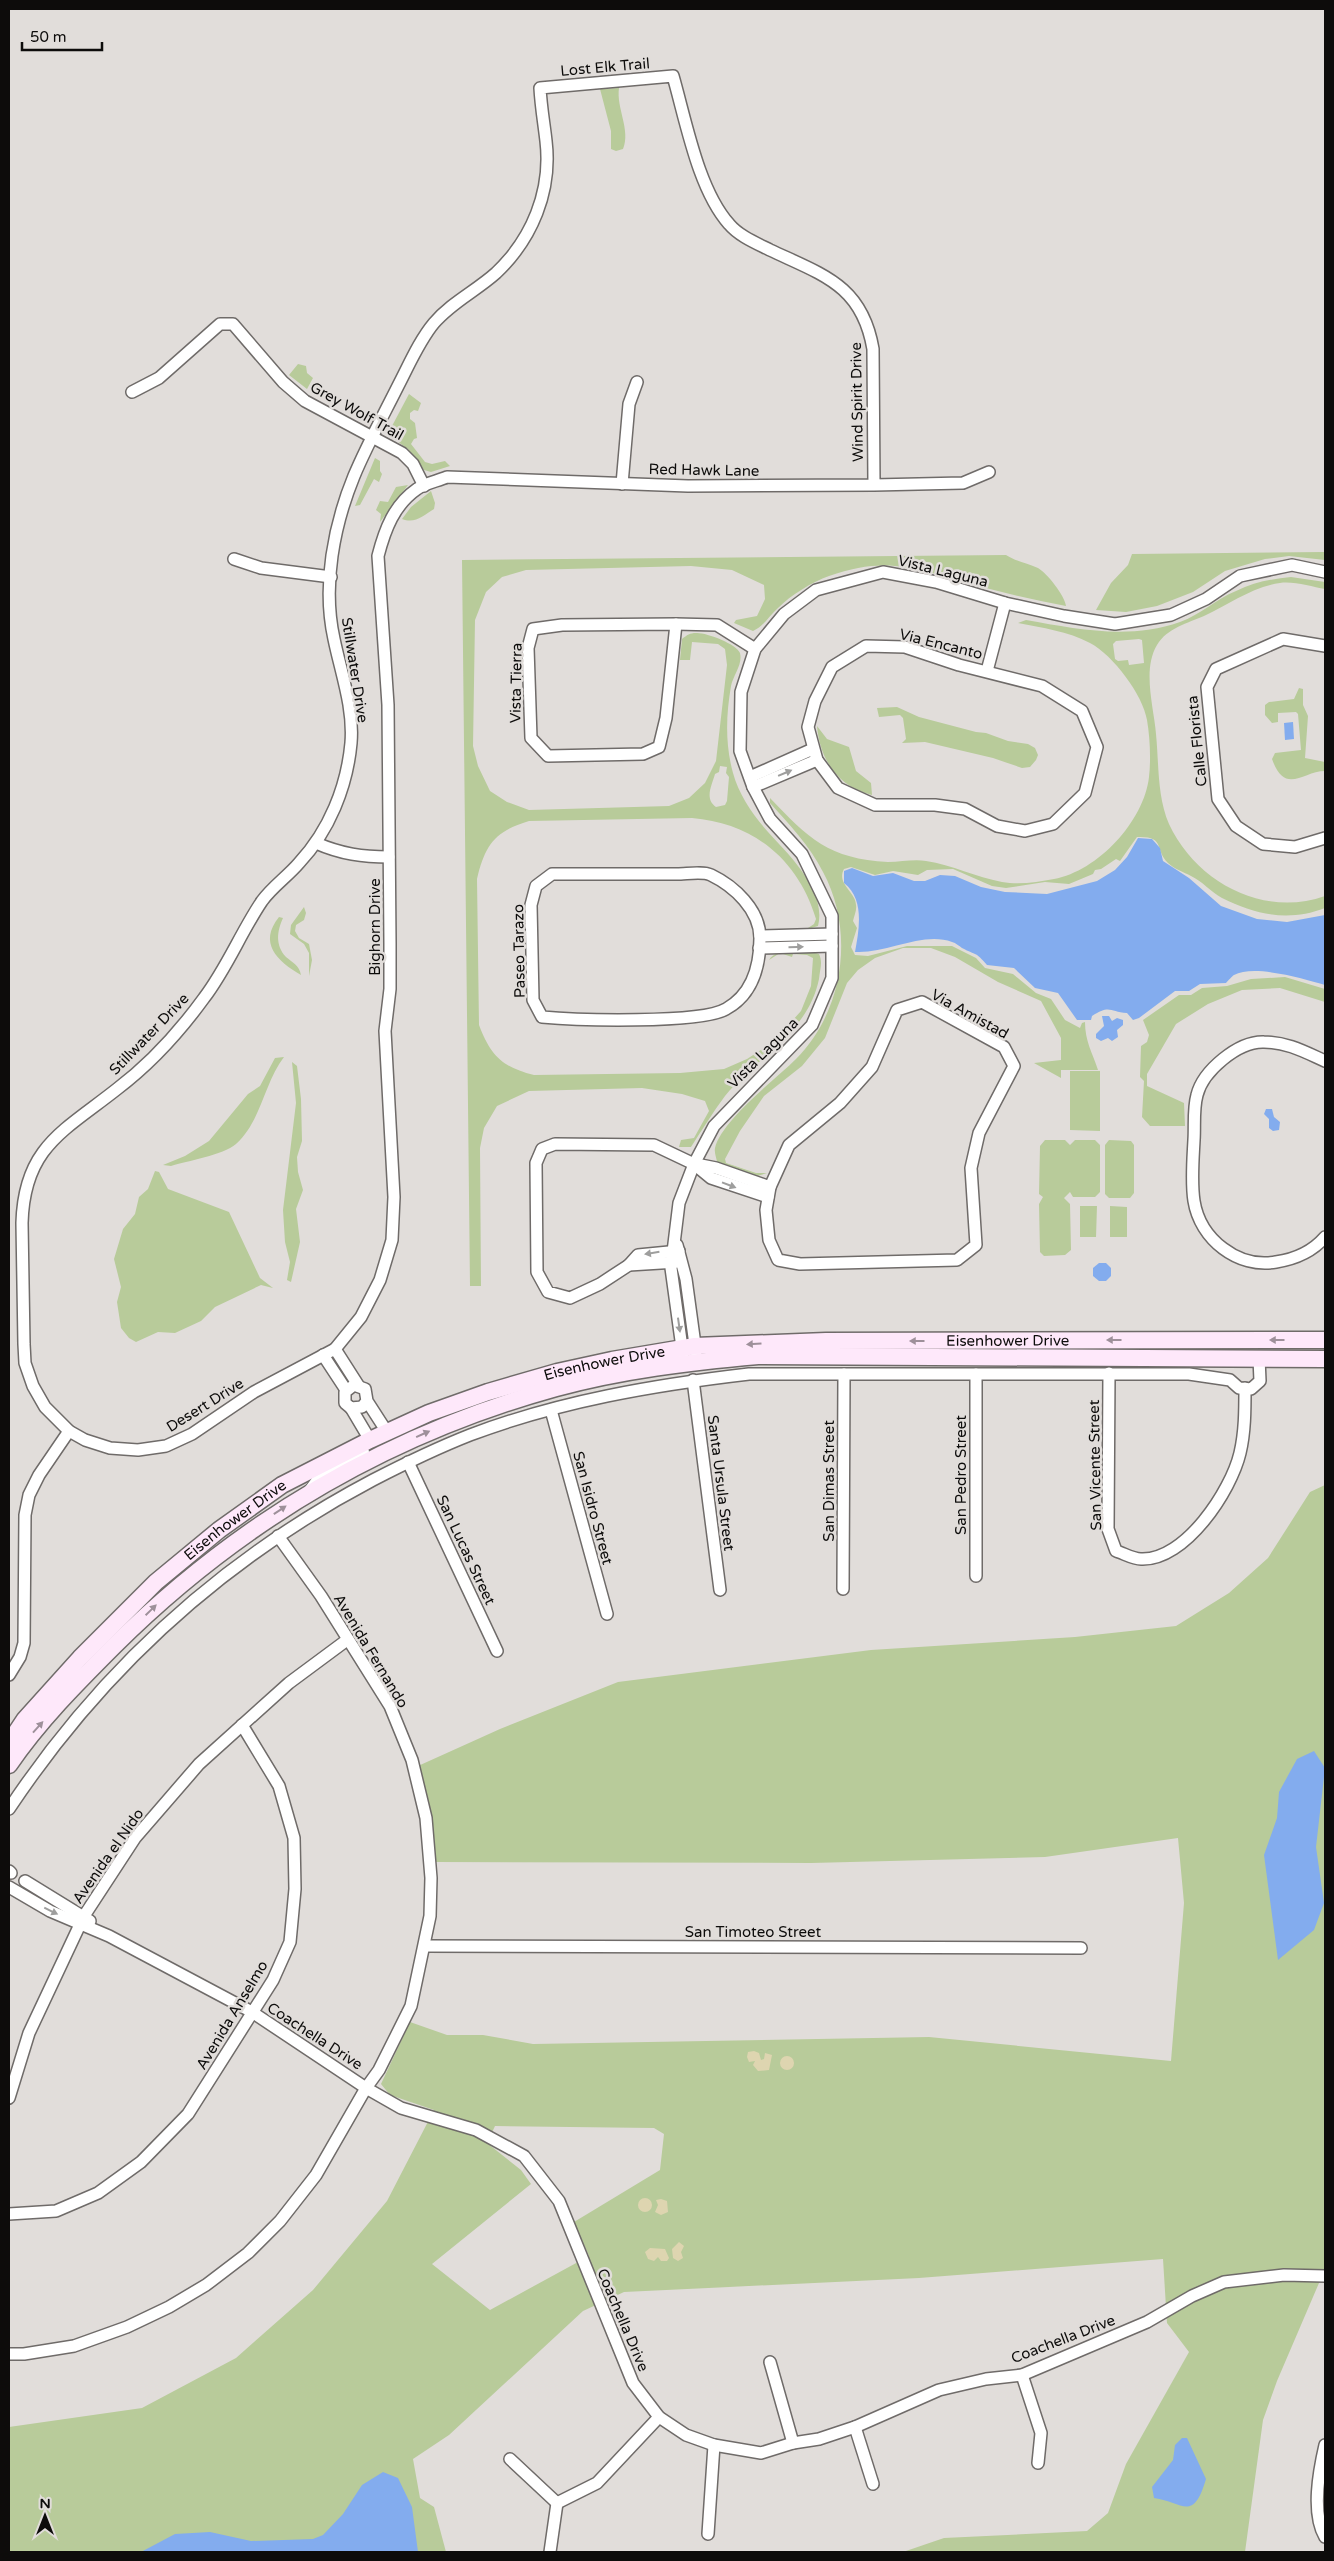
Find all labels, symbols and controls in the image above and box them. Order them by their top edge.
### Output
scale bar [22,20,102,52]
text: 50 m [30,28,67,46]
street label: Lost Elk Trail [559,54,651,80]
street label: Wind Spirit Drive [847,342,867,462]
street label: Grey Wolf Trail [307,378,407,444]
street label: Red Hawk Lane [648,460,760,480]
street label: Vista Laguna [896,551,990,591]
street label: Stillwater Drive [338,616,372,724]
street label: Via Encanto [898,625,984,663]
street label: Vista Tierra [506,643,526,723]
street label: Calle Florista [1183,695,1211,787]
one-way arrow [778,769,792,777]
street label: Bighorn Drive [366,878,384,976]
street label: Paseo Tarazo [509,904,529,998]
one-way arrow [788,943,804,951]
street label: Via Amistad [928,985,1012,1043]
street label: Stillwater Drive [106,989,192,1079]
street label: Vista Laguna [724,1014,802,1092]
one-way arrow [722,1181,737,1189]
one-way arrow [644,1249,660,1257]
one-way arrow [676,1318,684,1334]
street label: Eisenhower Drive [946,1332,1069,1350]
one-way arrow [1106,1336,1122,1344]
one-way arrow [1268,1336,1284,1344]
one-way arrow [908,1337,924,1345]
one-way arrow [746,1340,762,1348]
street label: Eisenhower Drive [542,1342,666,1384]
street label: Desert Drive [163,1374,247,1436]
street label: San Vicente Street [1085,1399,1105,1531]
street label: Santa Ursula Street [704,1414,738,1552]
street label: San Pedro Street [952,1415,970,1535]
street label: San Dimas Street [820,1420,838,1542]
one-way arrow [416,1430,430,1438]
street label: San Isidro Street [569,1449,617,1567]
street label: Eisenhower Drive [180,1476,290,1564]
street label: San Lucas Street [433,1492,499,1608]
one-way arrow [273,1505,286,1515]
street label: Avenida Fernando [330,1591,412,1711]
one-way arrow [145,1604,157,1616]
one-way arrow [33,1720,44,1733]
street label: Avenida el Nido [69,1805,147,1907]
one-way arrow [44,1907,59,1915]
street label: San Timoteo Street [685,1923,821,1941]
street label: Avenida Anselmo [192,1957,272,2073]
street label: Coachella Drive [264,1998,366,2074]
street label: Coachella Drive [593,2266,653,2374]
street label: Coachella Drive [1008,2311,1118,2367]
north arrow [20,2491,70,2541]
text: N [39,2495,51,2512]

